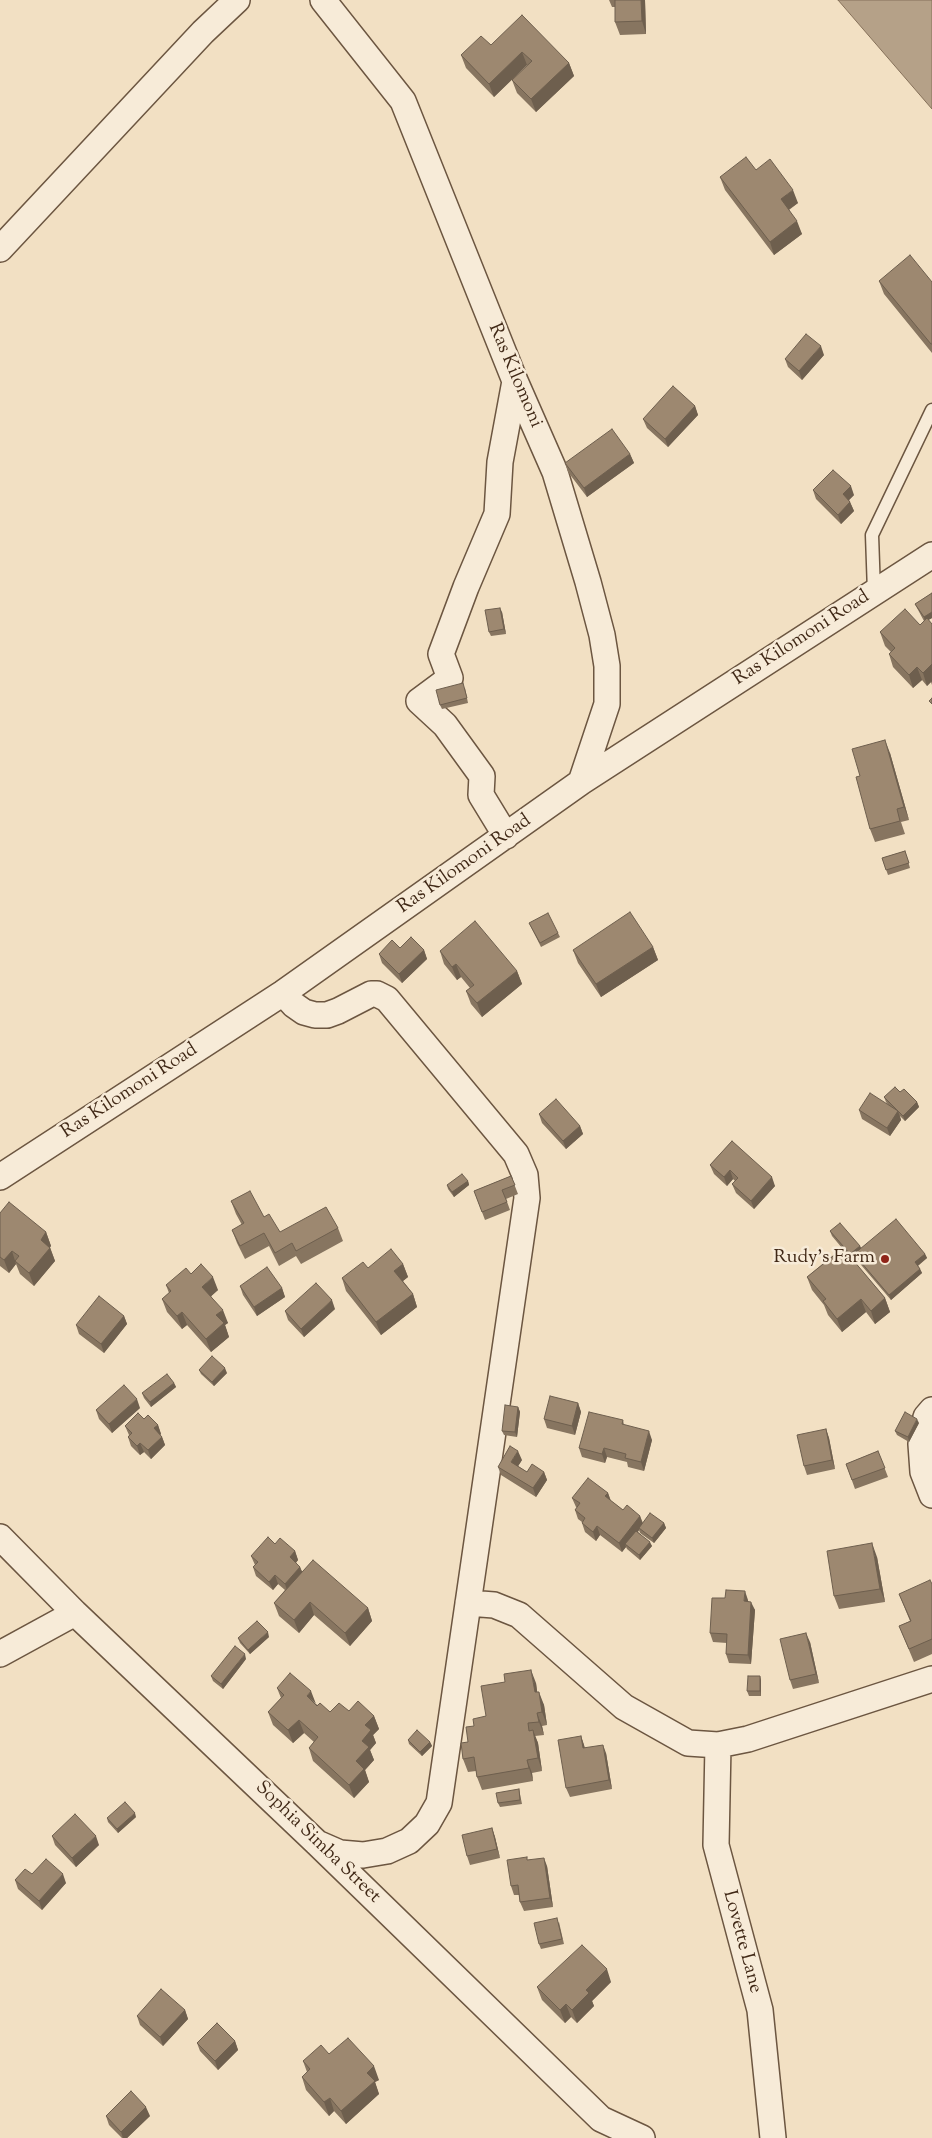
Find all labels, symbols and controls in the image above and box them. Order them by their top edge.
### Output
street label: Ras Kilomoni [482,320,546,432]
street label: Ras Kilomoni Road [730,586,874,692]
street label: Ras Kilomoni Road [394,810,536,920]
street label: Ras Kilomoni Road [58,1039,202,1145]
place label: Rudy's Farm [773,1248,875,1270]
marker: Rudy's Farm [879,1253,891,1265]
street label: Sophia Simba Street [249,1777,385,1909]
street label: Lovette Lane [716,1888,766,1996]

